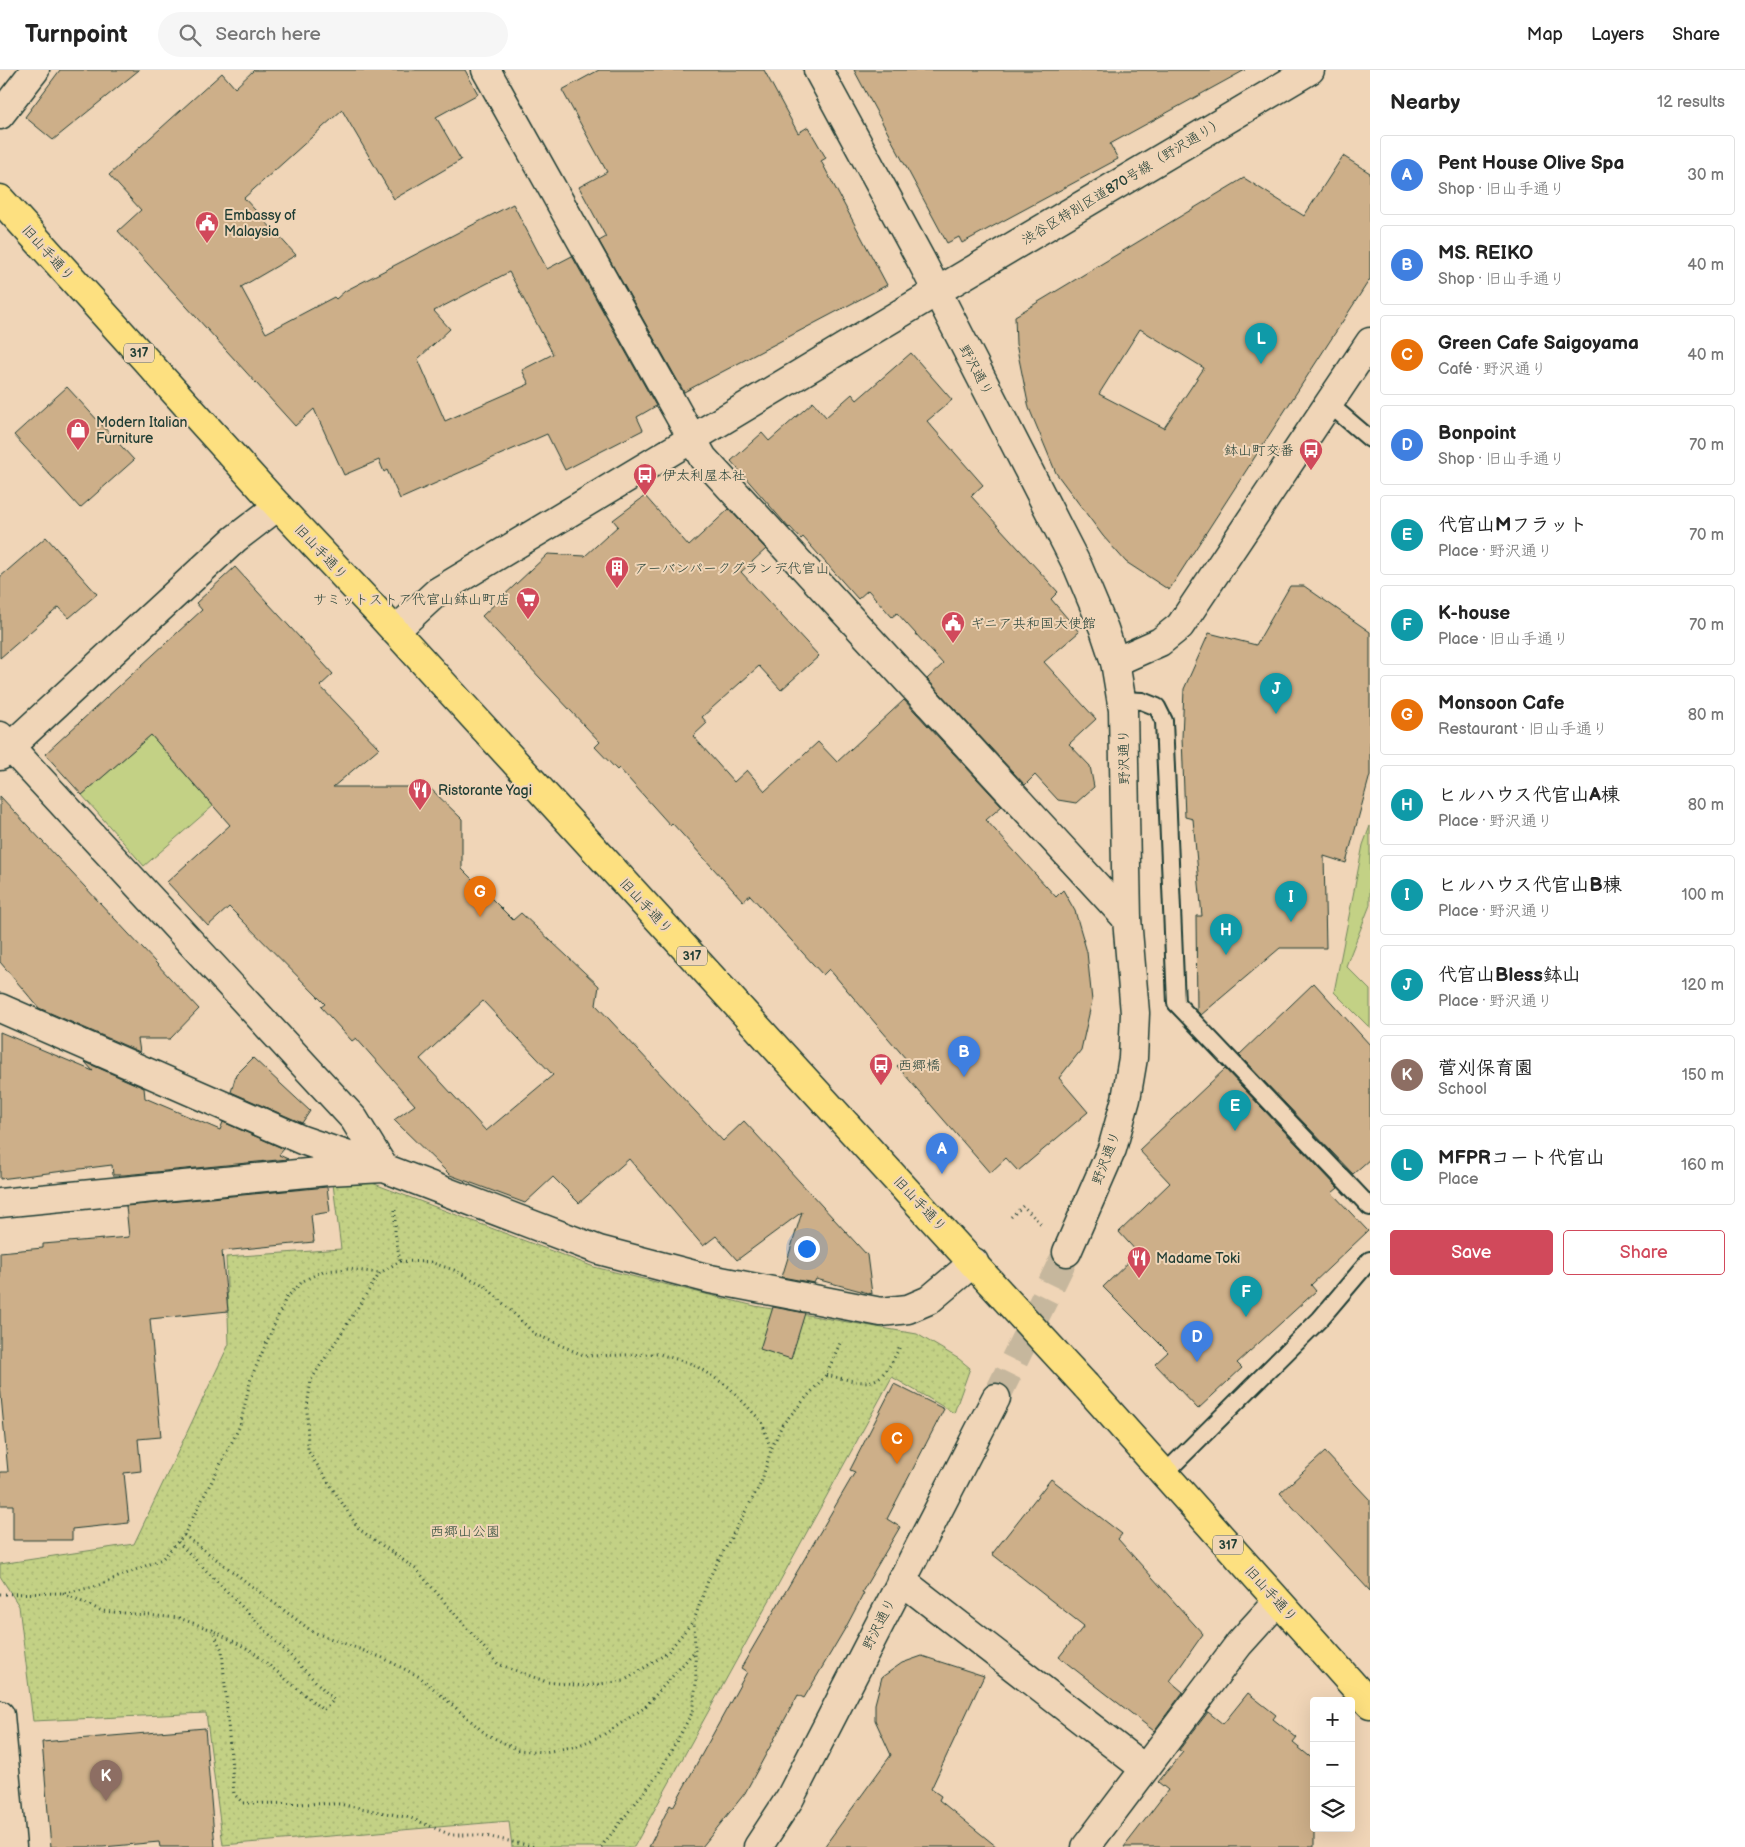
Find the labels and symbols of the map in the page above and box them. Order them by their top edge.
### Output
street label: 渋谷区特別区道870号線（野沢通り） [1019,114,1227,248]
place label: Embassy of Malaysia [224,207,297,240]
public building icon: Embassy of Malaysia [194,210,220,244]
street label: 旧山手通り [18,221,78,285]
pin: L [1245,323,1277,364]
street label: 野沢通り [955,341,997,399]
road number: 317 [124,344,154,362]
place label: Modern Italian Furniture [96,414,188,447]
shop icon: Modern Italian Furniture [65,417,91,451]
bus stop icon: 鉢山町交番 [1298,437,1324,471]
place label: 鉢山町交番 [1224,442,1294,459]
bus stop icon: 伊太利屋本社 [632,462,658,496]
place label: 伊太利屋本社 [662,467,746,484]
street label: 旧山手通り [291,521,351,583]
building icon: アーバンパークグランデ代官山 [604,555,630,589]
place label: アーバンパークグランデ代官山 [634,560,829,577]
supermarket icon: サミットストア代官山鉢山町店 [515,586,541,620]
place label: サミットストア代官山鉢山町店 [313,591,510,608]
public building icon: ギニア共和国大使館 [940,610,966,644]
place label: ギニア共和国大使館 [970,615,1096,632]
pin: J [1260,673,1292,714]
street label: 野沢通り [1115,729,1133,785]
restaurant icon: Ristorante Yagi [407,777,433,811]
place label: Ristorante Yagi [438,782,532,799]
street label: 旧山手通り [616,875,676,937]
pin: G [464,876,496,917]
pin: I [1275,881,1307,922]
pin: H [1210,914,1242,955]
road number: 317 [677,946,707,966]
pin: B [948,1036,980,1077]
bus stop icon: 西郷橋 [868,1052,894,1086]
place label: 西郷橋 [898,1057,940,1074]
pin: E [1219,1090,1251,1131]
street label: 野沢通り [1088,1129,1124,1187]
pin: A [926,1133,958,1174]
street label: 旧山手通り [890,1173,950,1235]
your location [794,1236,820,1262]
restaurant icon: Madame Toki [1126,1245,1152,1279]
place label: Madame Toki [1156,1250,1240,1267]
pin: F [1230,1276,1262,1317]
pin: D [1181,1321,1213,1362]
pin: C [881,1423,913,1464]
park label: 西郷山公園 [430,1523,500,1540]
road number: 317 [1213,1536,1243,1554]
street label: 旧山手通り [1241,1562,1301,1626]
street label: 野沢通り [859,1595,899,1653]
pin: K [90,1760,122,1801]

